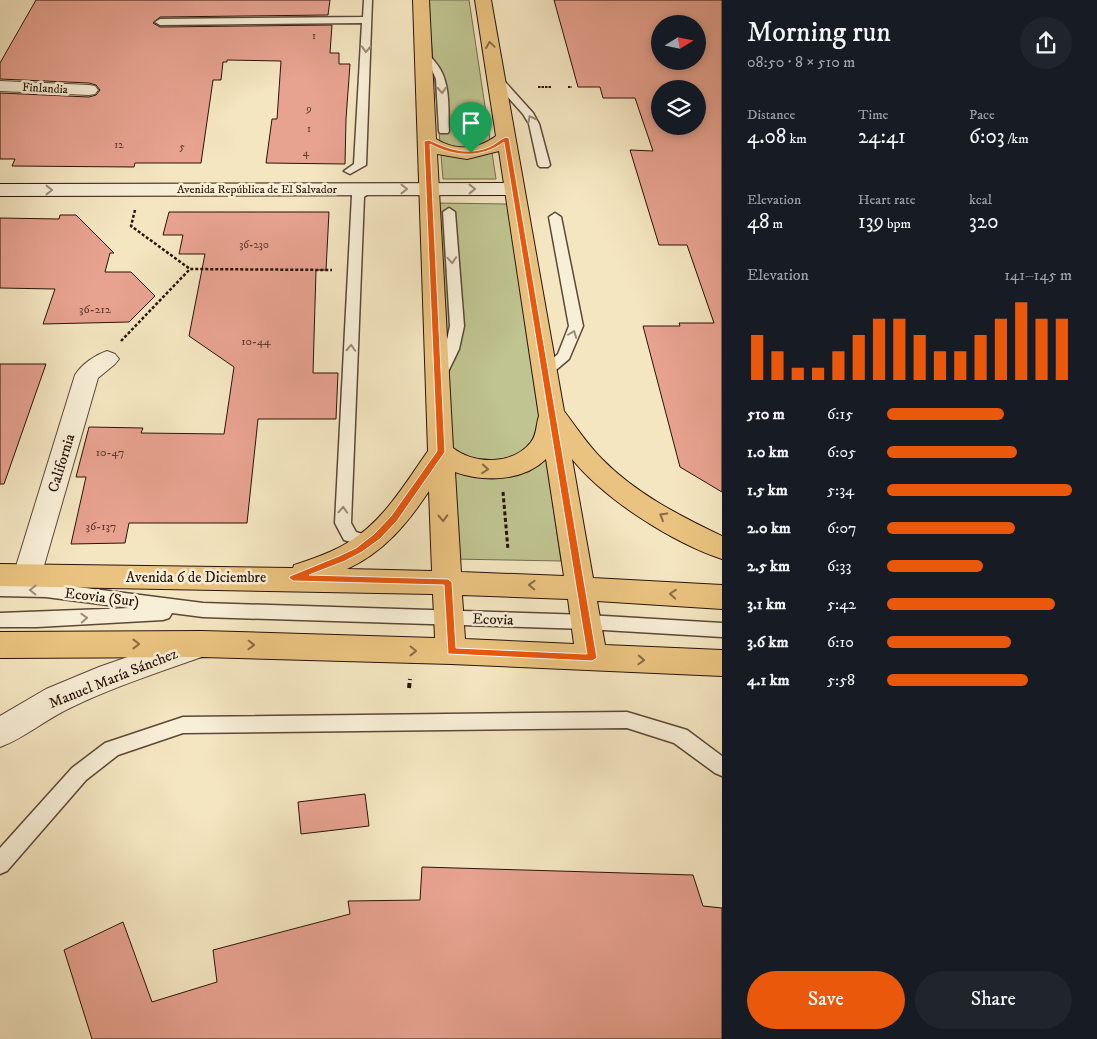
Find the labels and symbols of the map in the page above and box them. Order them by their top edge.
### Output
north arrow [651,15,706,70]
house number: 1 [312,29,316,43]
one-way arrow [485,41,495,49]
one-way arrow [360,45,371,53]
street label: Finlandia [22,80,69,97]
one-way arrow [436,86,447,94]
house number: 9 [305,102,312,116]
pin [450,102,492,153]
one-way arrow [527,115,537,124]
house number: 1 [307,122,311,136]
house number: 12 [114,138,124,152]
house number: 5 [179,140,185,154]
house number: 4 [303,146,310,160]
street label: Avenida República de El Salvador [177,182,338,197]
one-way arrow [400,184,408,194]
one-way arrow [468,184,476,194]
one-way arrow [45,185,53,195]
house number: 36-230 [239,238,269,252]
one-way arrow [447,257,458,265]
house number: 36-212 [79,302,111,317]
one-way arrow [567,330,577,339]
house number: 10-44 [241,334,272,349]
one-way arrow [345,344,356,352]
street label: California [44,431,80,495]
house number: 10-47 [96,445,124,460]
one-way arrow [481,463,489,474]
one-way arrow [338,506,349,514]
one-way arrow [660,513,669,523]
one-way arrow [438,514,449,522]
house number: 36-137 [86,519,116,534]
street label: Avenida 6 de Diciembre [126,568,266,587]
one-way arrow [528,580,536,591]
street label: Ecovia (Sur) [63,583,140,612]
one-way arrow [29,585,36,595]
one-way arrow [669,588,677,599]
street label: Ecovia [472,609,515,630]
one-way arrow [80,612,88,623]
one-way arrow [132,639,140,649]
one-way arrow [247,640,255,651]
street label: Manuel María Sánchez [46,644,181,713]
one-way arrow [410,645,418,656]
one-way arrow [638,655,645,665]

